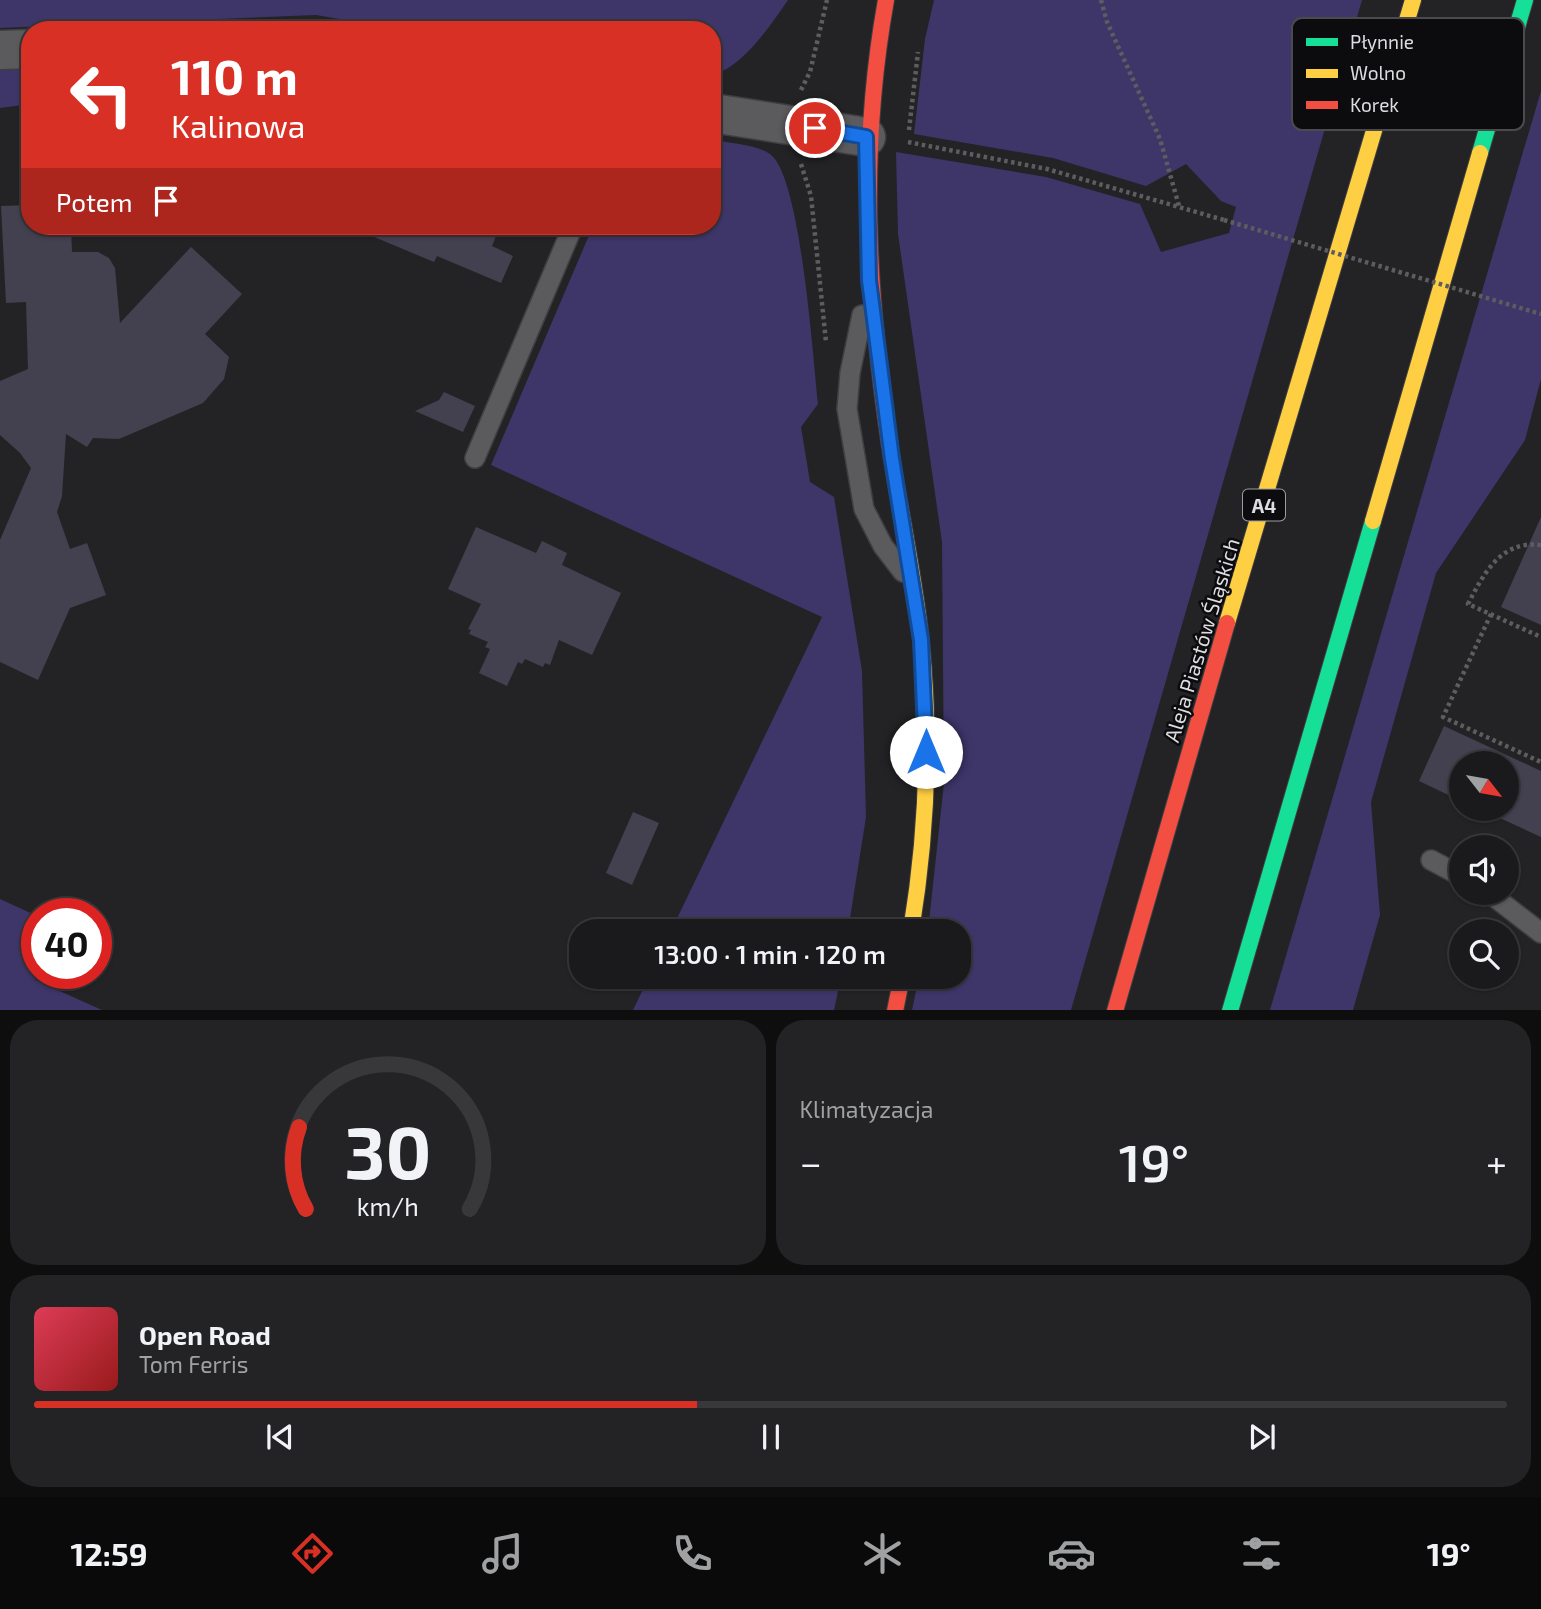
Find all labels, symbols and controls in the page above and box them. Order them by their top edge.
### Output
legend [1292,18,1524,130]
text: Płynnie [1350,30,1414,53]
text: 110 m [171,46,298,105]
icon: left [56,49,147,140]
text: Wolno [1350,61,1406,84]
text: Korek [1350,93,1399,116]
pin [785,98,845,158]
text: Kalinowa [171,106,305,144]
icon: arrive [796,109,834,147]
icon: arrive [147,182,185,220]
text: Potem [56,186,133,217]
road number: A4 [1243,490,1285,520]
street label: Aleja Piastów Śląskich [1158,535,1245,745]
position arrow [889,715,963,789]
north arrow [1449,751,1519,821]
map controls [1449,751,1519,989]
button: sound [1449,835,1519,905]
speed limit sign: 40 [21,898,112,989]
button: search [1449,919,1519,989]
text: 13:00 · 1 min · 120 m [654,938,886,969]
text: Klimatyzacja [800,1095,933,1123]
text: 30 [344,1106,431,1194]
text: 19° [1119,1130,1189,1192]
text: − [800,1139,822,1185]
text: + [1486,1139,1507,1185]
text: km/h [357,1190,419,1220]
text: Open Road [139,1319,271,1350]
text: Tom Ferris [139,1350,248,1378]
icon: previous [261,1418,299,1456]
icon: pause [752,1418,790,1456]
icon: next [1243,1418,1281,1456]
icon: directions [288,1529,337,1578]
icon: music [478,1529,527,1578]
icon: phone [668,1529,717,1578]
icon: climate [858,1529,907,1578]
icon: car [1047,1529,1096,1578]
icon: filters [1237,1529,1286,1578]
text: 12:59 [70,1534,148,1572]
text: 19° [1427,1534,1471,1572]

